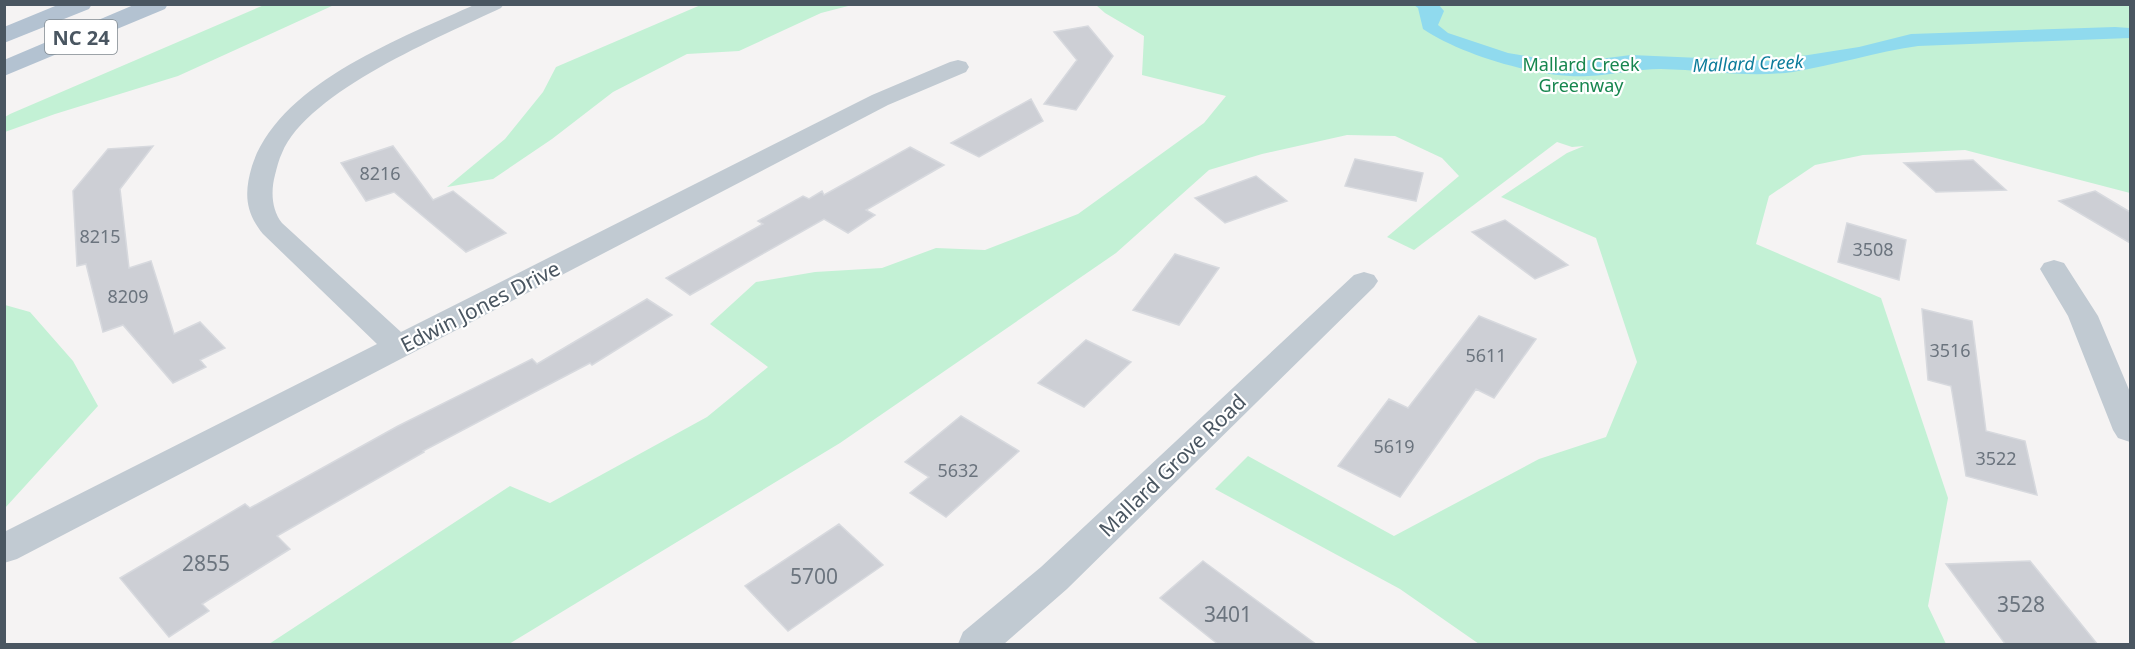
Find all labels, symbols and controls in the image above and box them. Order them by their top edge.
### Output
road number: NC 24 [45,20,117,54]
water label: Mallard Creek [1692,49,1805,77]
park label: Mallard Creek Greenway [1523,52,1640,97]
house number: 8216 [359,161,401,185]
house number: 8215 [79,224,121,248]
house number: 3508 [1852,237,1894,261]
street label: Edwin Jones Drive [395,254,565,358]
house number: 8209 [107,284,149,308]
house number: 3516 [1929,338,1971,362]
house number: 5611 [1465,343,1507,367]
street label: Mallard Grove Road [1092,387,1252,543]
house number: 5619 [1373,434,1415,458]
house number: 3522 [1975,446,2017,470]
house number: 5632 [937,458,979,482]
house number: 2855 [182,549,230,577]
house number: 5700 [790,562,838,590]
house number: 3528 [1997,590,2045,618]
house number: 3401 [1204,600,1252,628]

